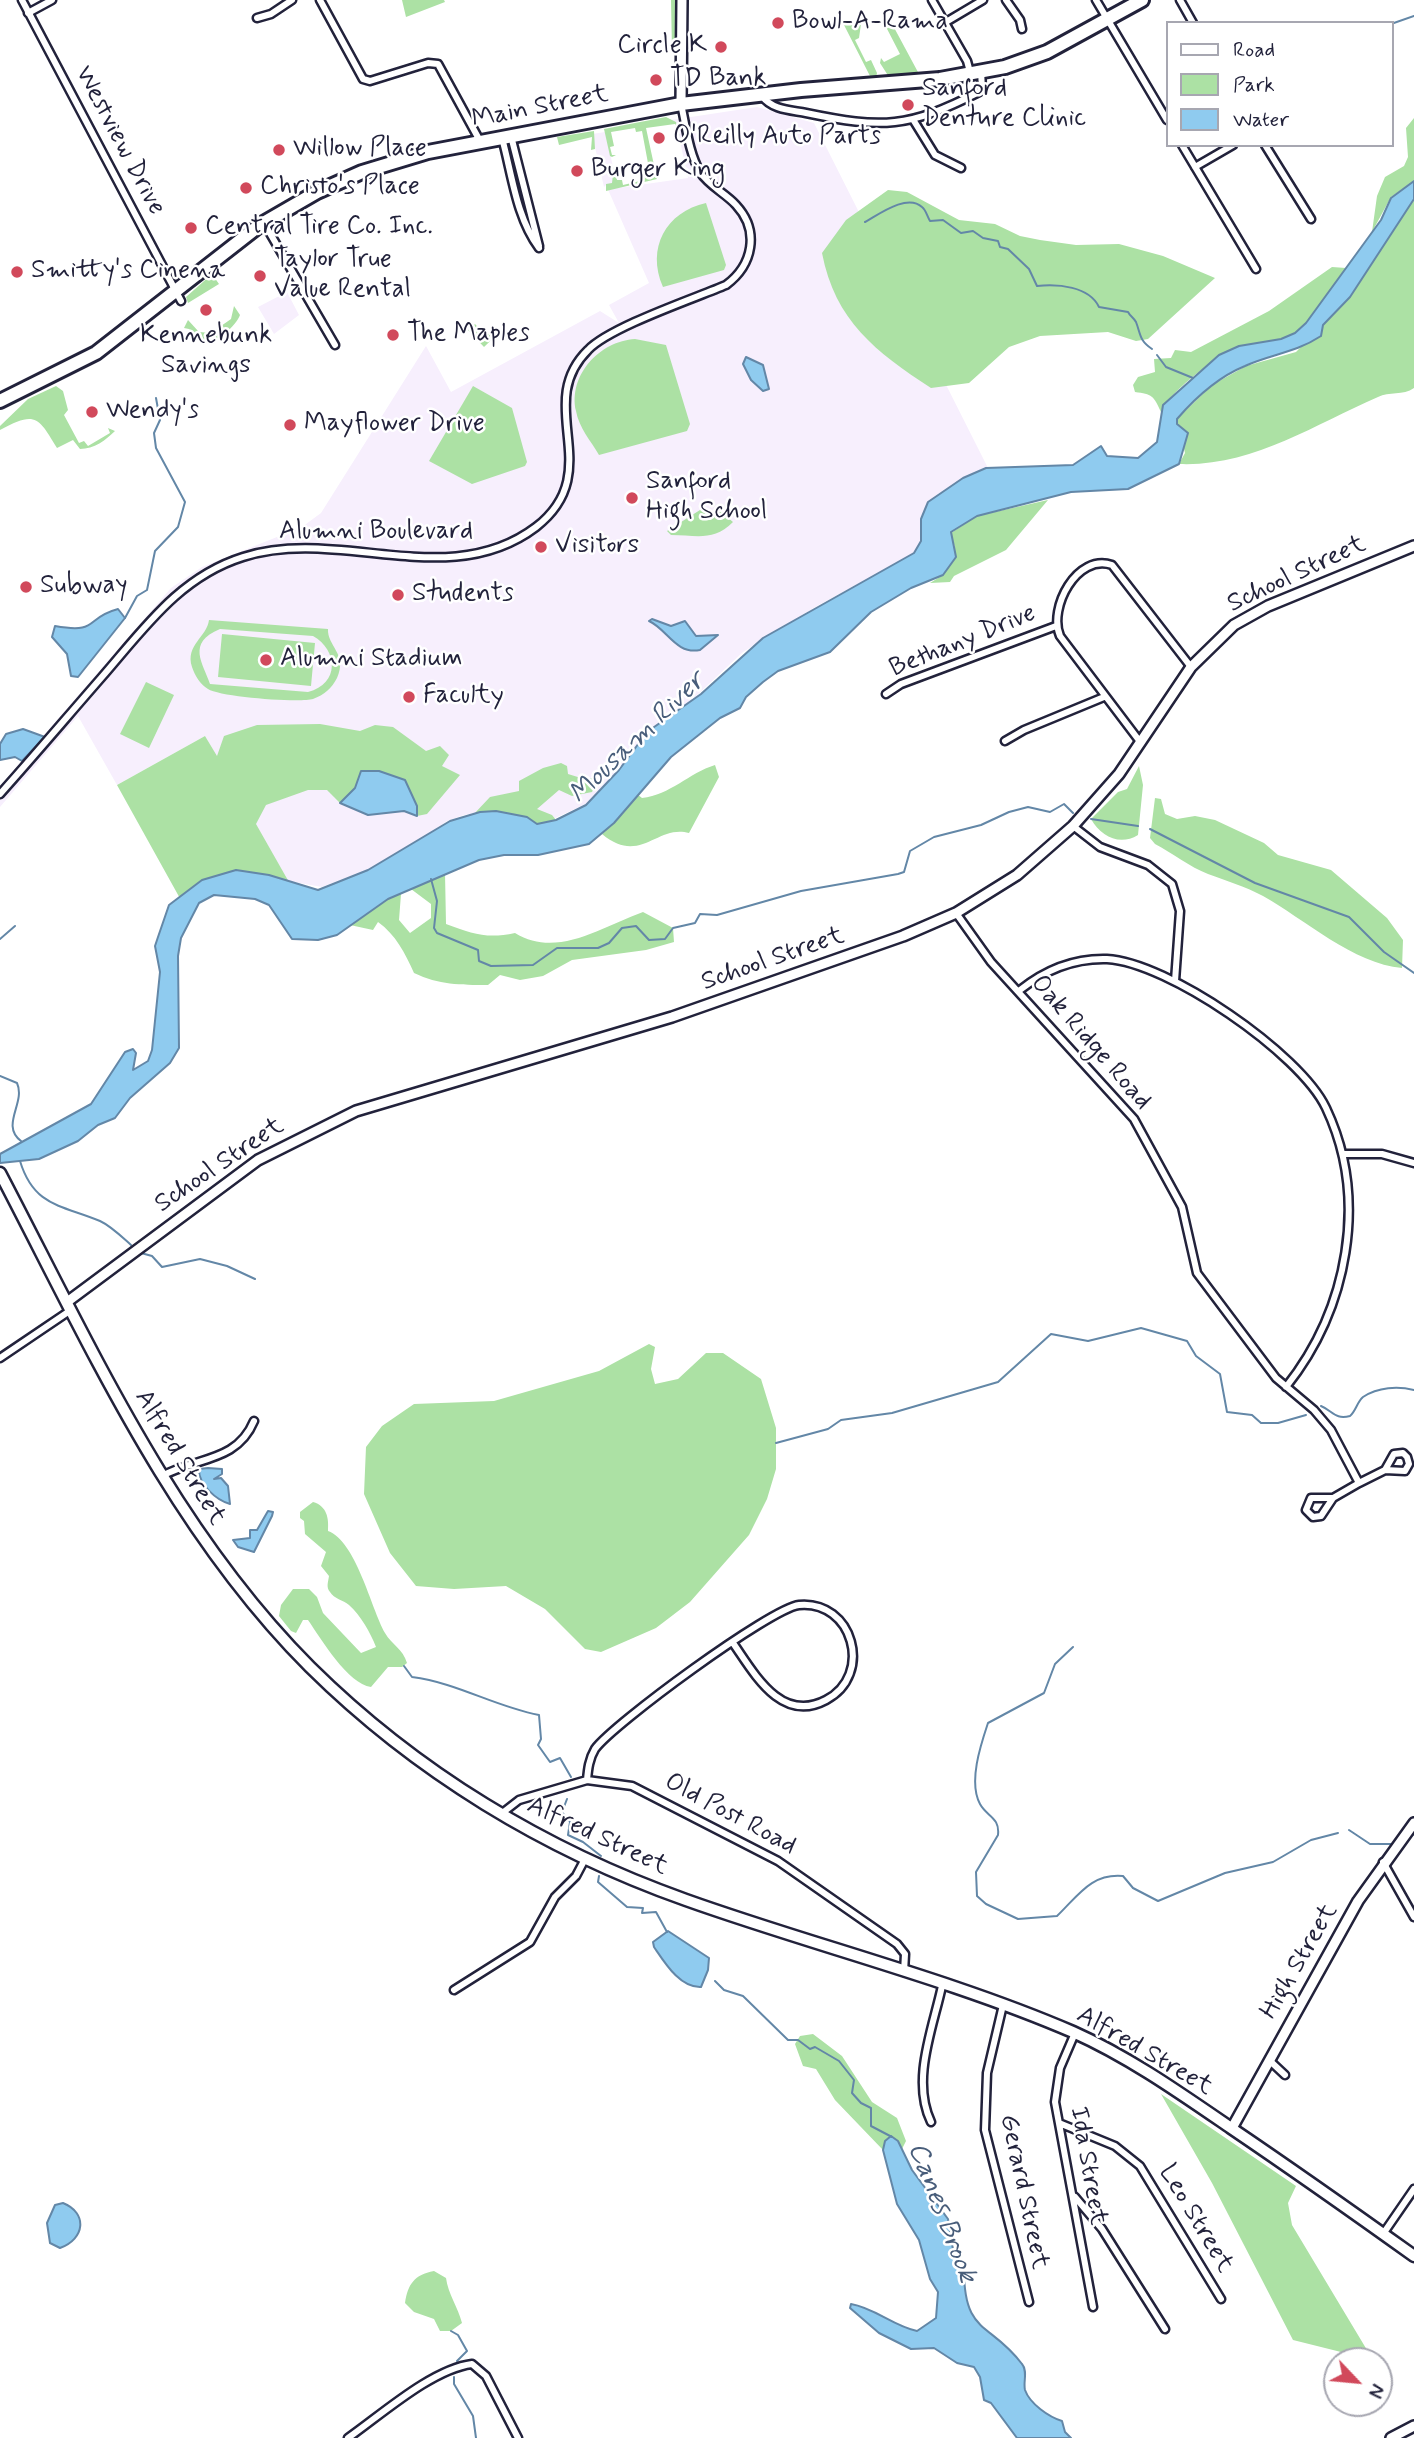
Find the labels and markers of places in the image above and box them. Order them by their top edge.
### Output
place label: Bowl-A-Rama [792,7,948,39]
marker: Bowl-A-Rama [770,15,786,31]
place label: Circle K [617,31,707,63]
marker: Circle K [713,39,729,55]
place label: TD Bank [670,64,766,96]
marker: TD Bank [648,72,664,88]
place label: Sanford Denture Clinic [922,74,1086,136]
marker: Sanford Denture Clinic [900,97,916,113]
place label: O'Reilly Auto Parts [673,122,881,154]
marker: O'Reilly Auto Parts [651,130,667,146]
place label: Willow Place [293,134,427,166]
marker: Willow Place [271,142,287,158]
place label: Burger King [591,155,725,187]
marker: Burger King [569,163,585,179]
place label: Christo's Place [260,172,420,204]
marker: Christo's Place [238,180,254,196]
place label: Central Tire Co. Inc. [205,212,433,244]
marker: Central Tire Co. Inc. [183,220,199,236]
place label: Taylor True Value Rental [274,245,411,306]
place label: Smitty's Cinena [31,256,225,288]
marker: Smitty's Cinena [9,264,25,280]
marker: Taylor True Value Rental [252,268,268,284]
marker: Kennebunk Savings [198,302,214,318]
place label: The Maples [407,319,530,351]
place label: Kennebunk Savings [140,321,272,382]
marker: The Maples [385,327,401,343]
place label: Wendy's [106,396,199,428]
marker: Wendy's [84,404,100,420]
place label: Mayflower Drive [304,409,485,441]
marker: Mayflower Drive [282,417,298,433]
place label: Sanford High School [646,467,767,528]
marker: Sanford High School [624,490,640,506]
place label: Visitors [555,531,639,563]
marker: Visitors [533,539,549,555]
place label: Subway [40,571,128,603]
marker: Subway [18,579,34,595]
place label: Students [412,579,514,611]
marker: Students [390,587,406,603]
place label: Alumni Stadium [280,644,463,676]
marker: Alumni Stadium [258,652,274,668]
place label: Faculty [423,681,504,713]
marker: Faculty [401,689,417,705]

